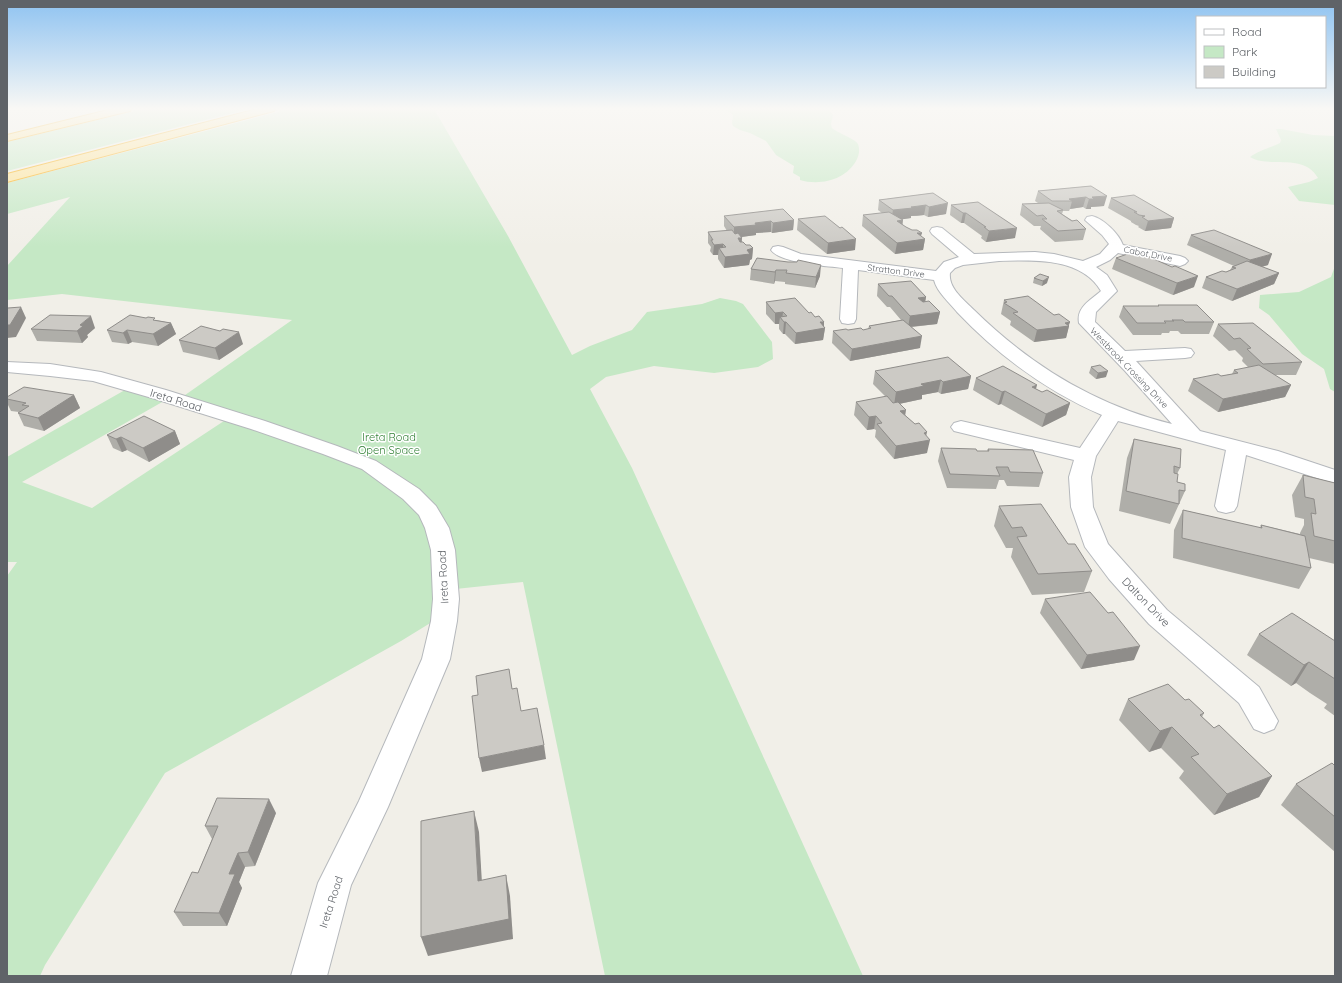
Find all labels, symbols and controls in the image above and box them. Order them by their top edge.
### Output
legend [1196,16,1326,88]
text: Road [1232,24,1262,39]
text: Park [1232,44,1257,59]
text: Building [1232,64,1276,79]
street label: Cabot Drive [1123,243,1173,264]
street label: Stratton Drive [867,262,925,279]
street label: Westbrook Crossing Drive [1088,325,1171,410]
street label: Ireta Road [148,385,204,415]
park label: Ireta Road Open Space [358,430,420,457]
street label: Ireta Road [435,550,451,604]
street label: Dalton Drive [1119,574,1173,630]
street label: Ireta Road [316,874,346,930]

